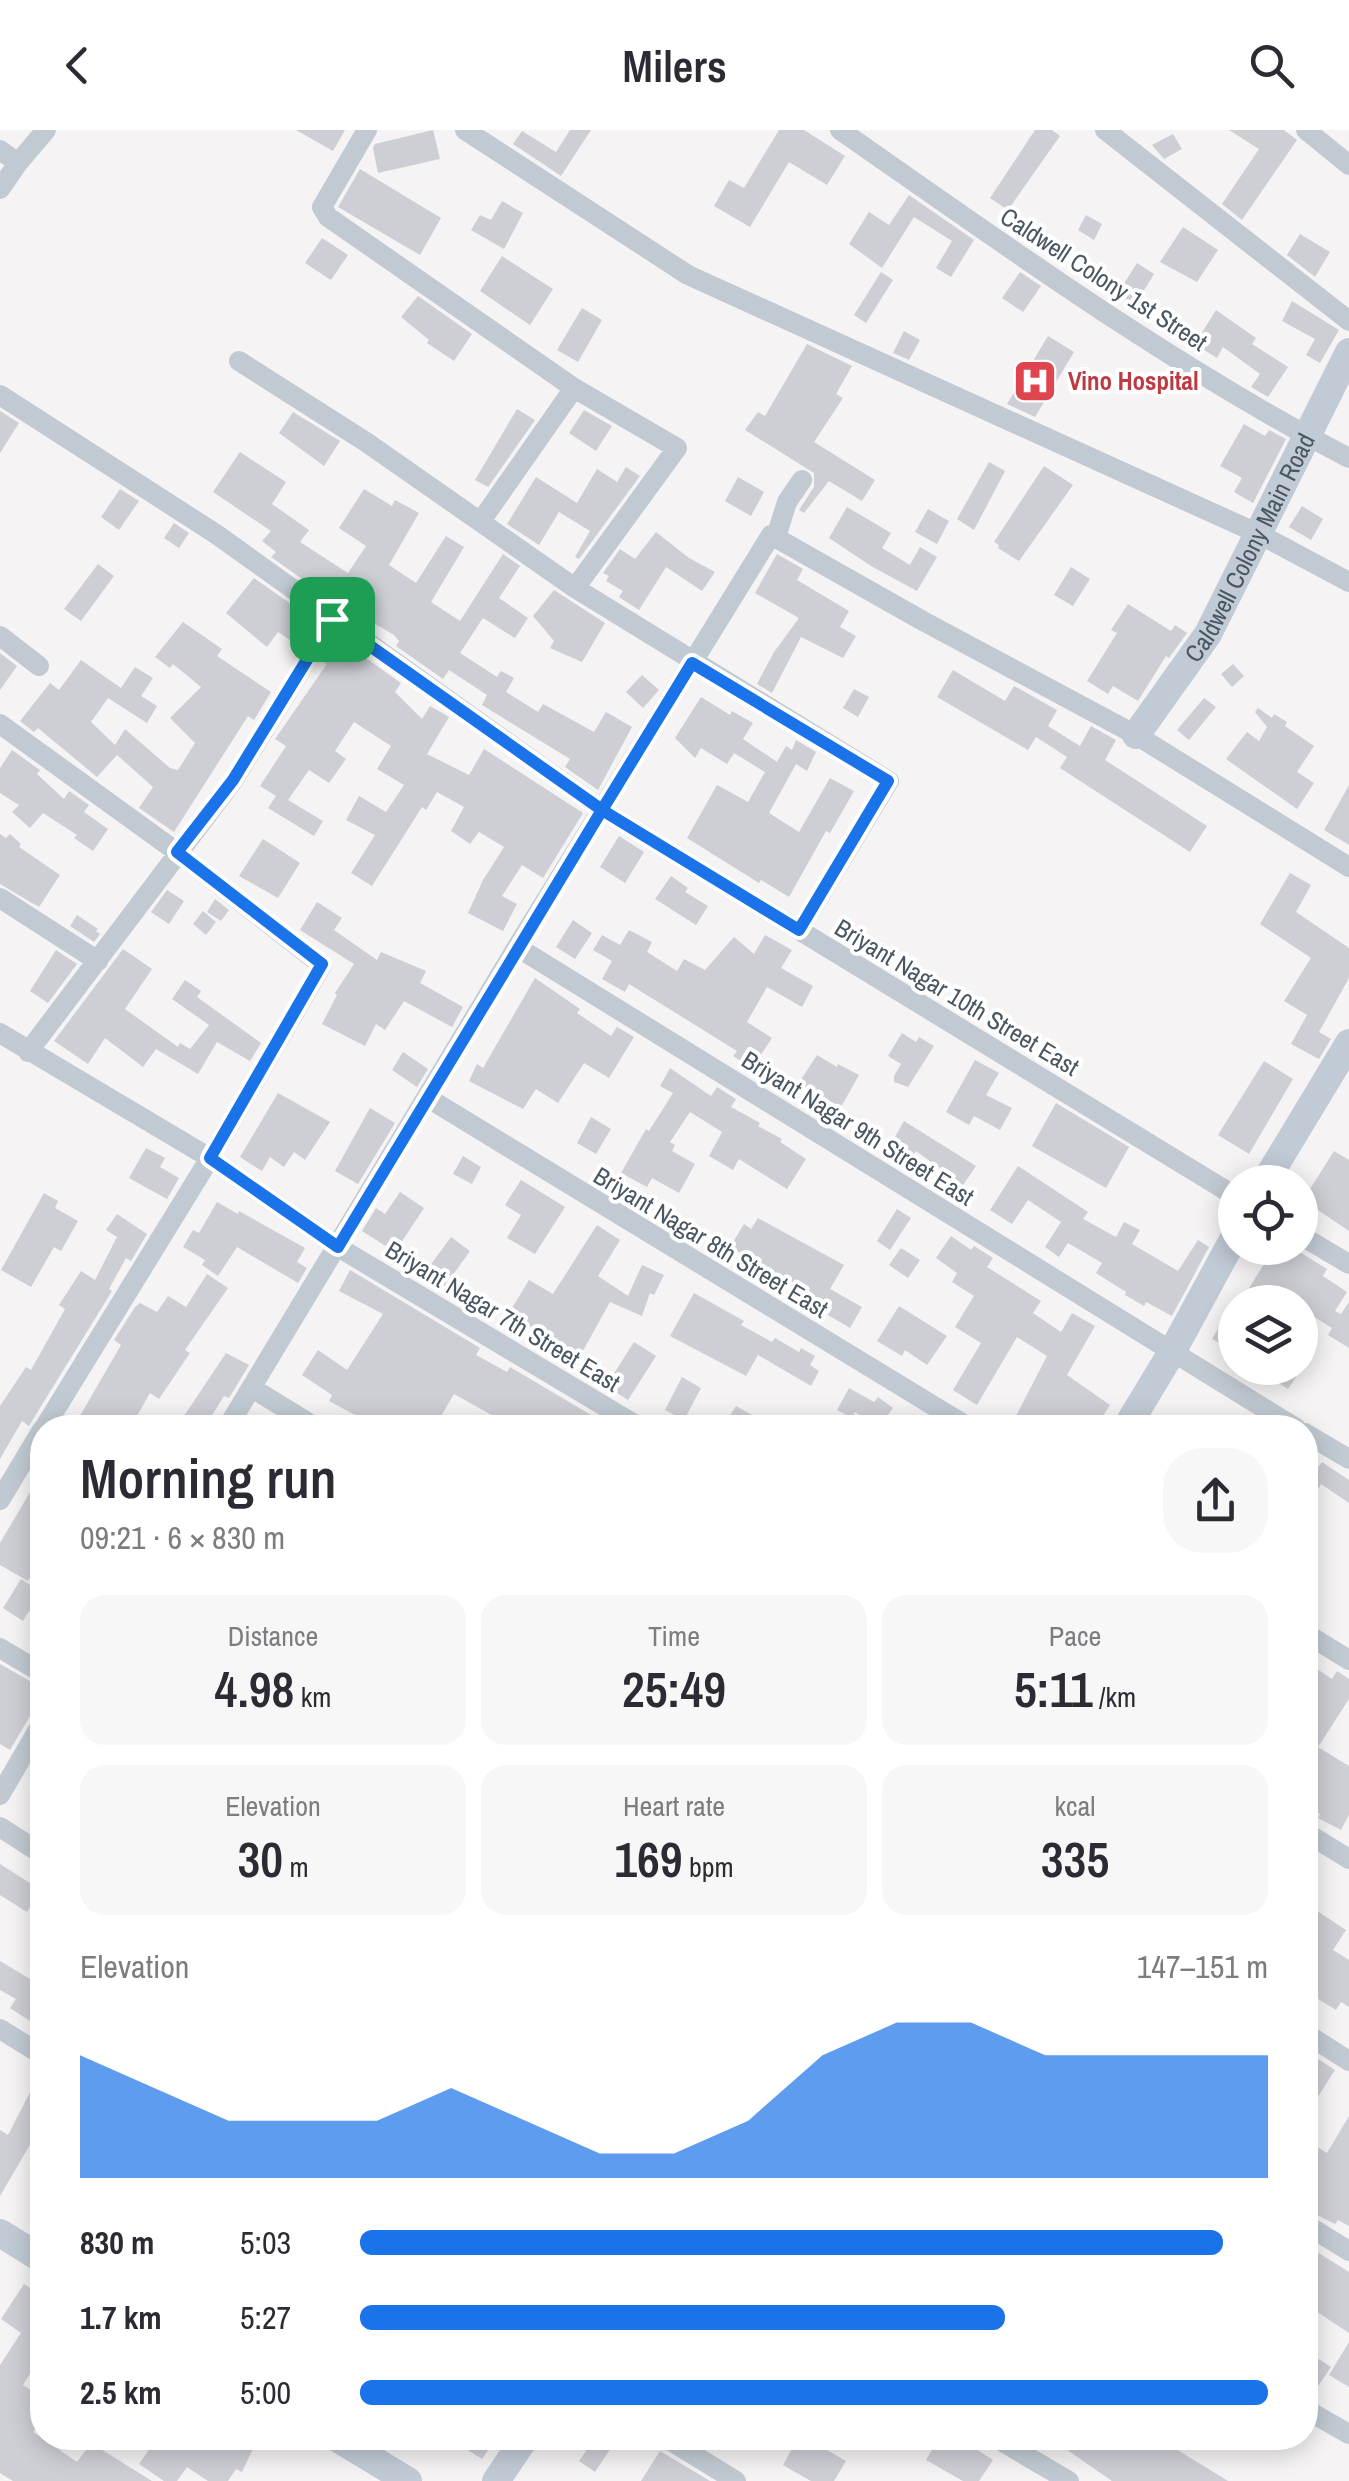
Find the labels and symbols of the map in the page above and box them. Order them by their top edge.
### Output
street label: Caldwell Colony 1st Street [994,199,1214,359]
hospital icon: Vino Hospital [1012,358,1058,404]
place label: Vino Hospital [1068,364,1199,398]
street label: Caldwell Colony Main Road [1176,427,1323,669]
pin [290,577,375,662]
street label: Briyant Nagar 10th Street East [829,911,1086,1084]
street label: Briyant Nagar 9th Street East [735,1043,981,1214]
street label: Briyant Nagar 8th Street East [587,1158,835,1326]
street label: Briyant Nagar 7th Street East [379,1232,627,1400]

